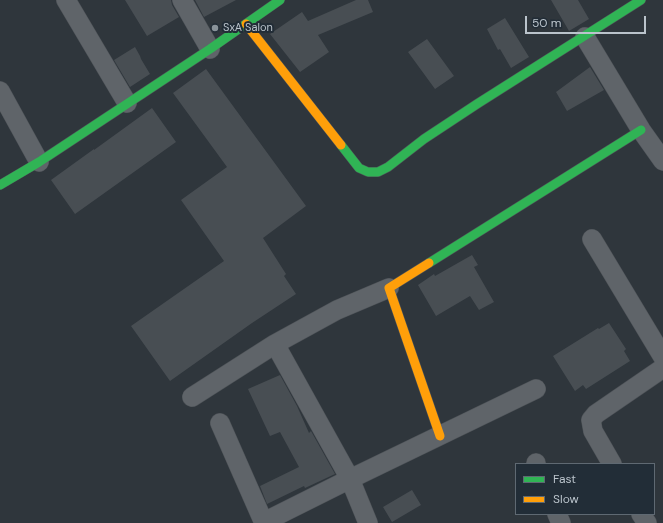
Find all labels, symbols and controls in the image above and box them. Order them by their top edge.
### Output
scale bar [527,8,648,34]
text: 50 m [532,15,561,31]
place label: SxA Salon [223,21,273,35]
marker: SxA Salon [210,23,220,33]
legend [515,463,655,515]
text: Fast [553,471,576,487]
text: Slow [553,491,579,507]

